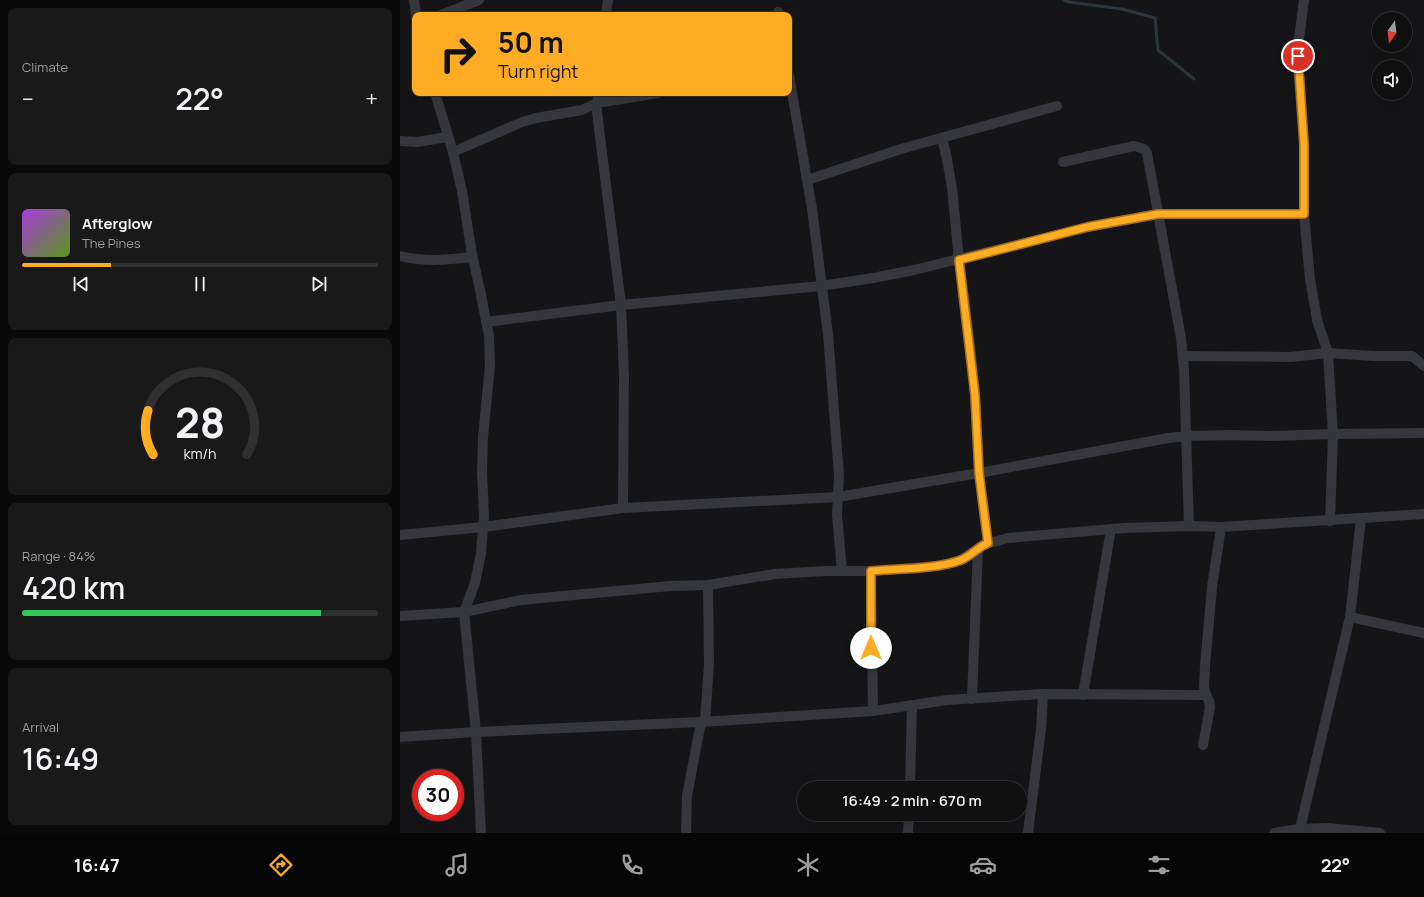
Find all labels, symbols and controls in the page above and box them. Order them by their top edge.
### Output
north arrow [1372,12,1412,52]
map controls [1372,12,1412,100]
text: 50 m [498,23,564,61]
icon: right [432,28,484,80]
pin [1281,39,1315,73]
icon: arrive [1287,45,1309,67]
text: Climate [22,58,68,76]
text: Turn right [498,59,579,83]
button: sound [1372,60,1412,100]
text: 22° [175,78,224,119]
text: − [22,84,34,114]
text: + [365,84,378,114]
text: Afterglow [82,213,153,234]
text: The Pines [82,234,141,252]
icon: previous [70,273,92,295]
icon: pause [189,273,211,295]
icon: next [308,273,330,295]
text: 28 [175,393,225,449]
text: km/h [183,443,217,462]
text: Range · 84% [22,547,96,565]
text: 420 km [22,567,125,608]
position arrow [850,627,892,669]
text: Arrival [22,718,59,736]
text: 16:49 [22,738,99,779]
speed limit sign: 30 [412,769,464,821]
text: 16:49 · 2 min · 670 m [842,790,982,811]
icon: directions [267,851,295,879]
icon: music [443,851,471,879]
icon: phone [618,851,646,879]
icon: climate [794,851,822,879]
icon: car [969,851,997,879]
icon: filters [1145,851,1173,879]
text: 16:47 [74,853,120,877]
text: 22° [1321,853,1350,877]

